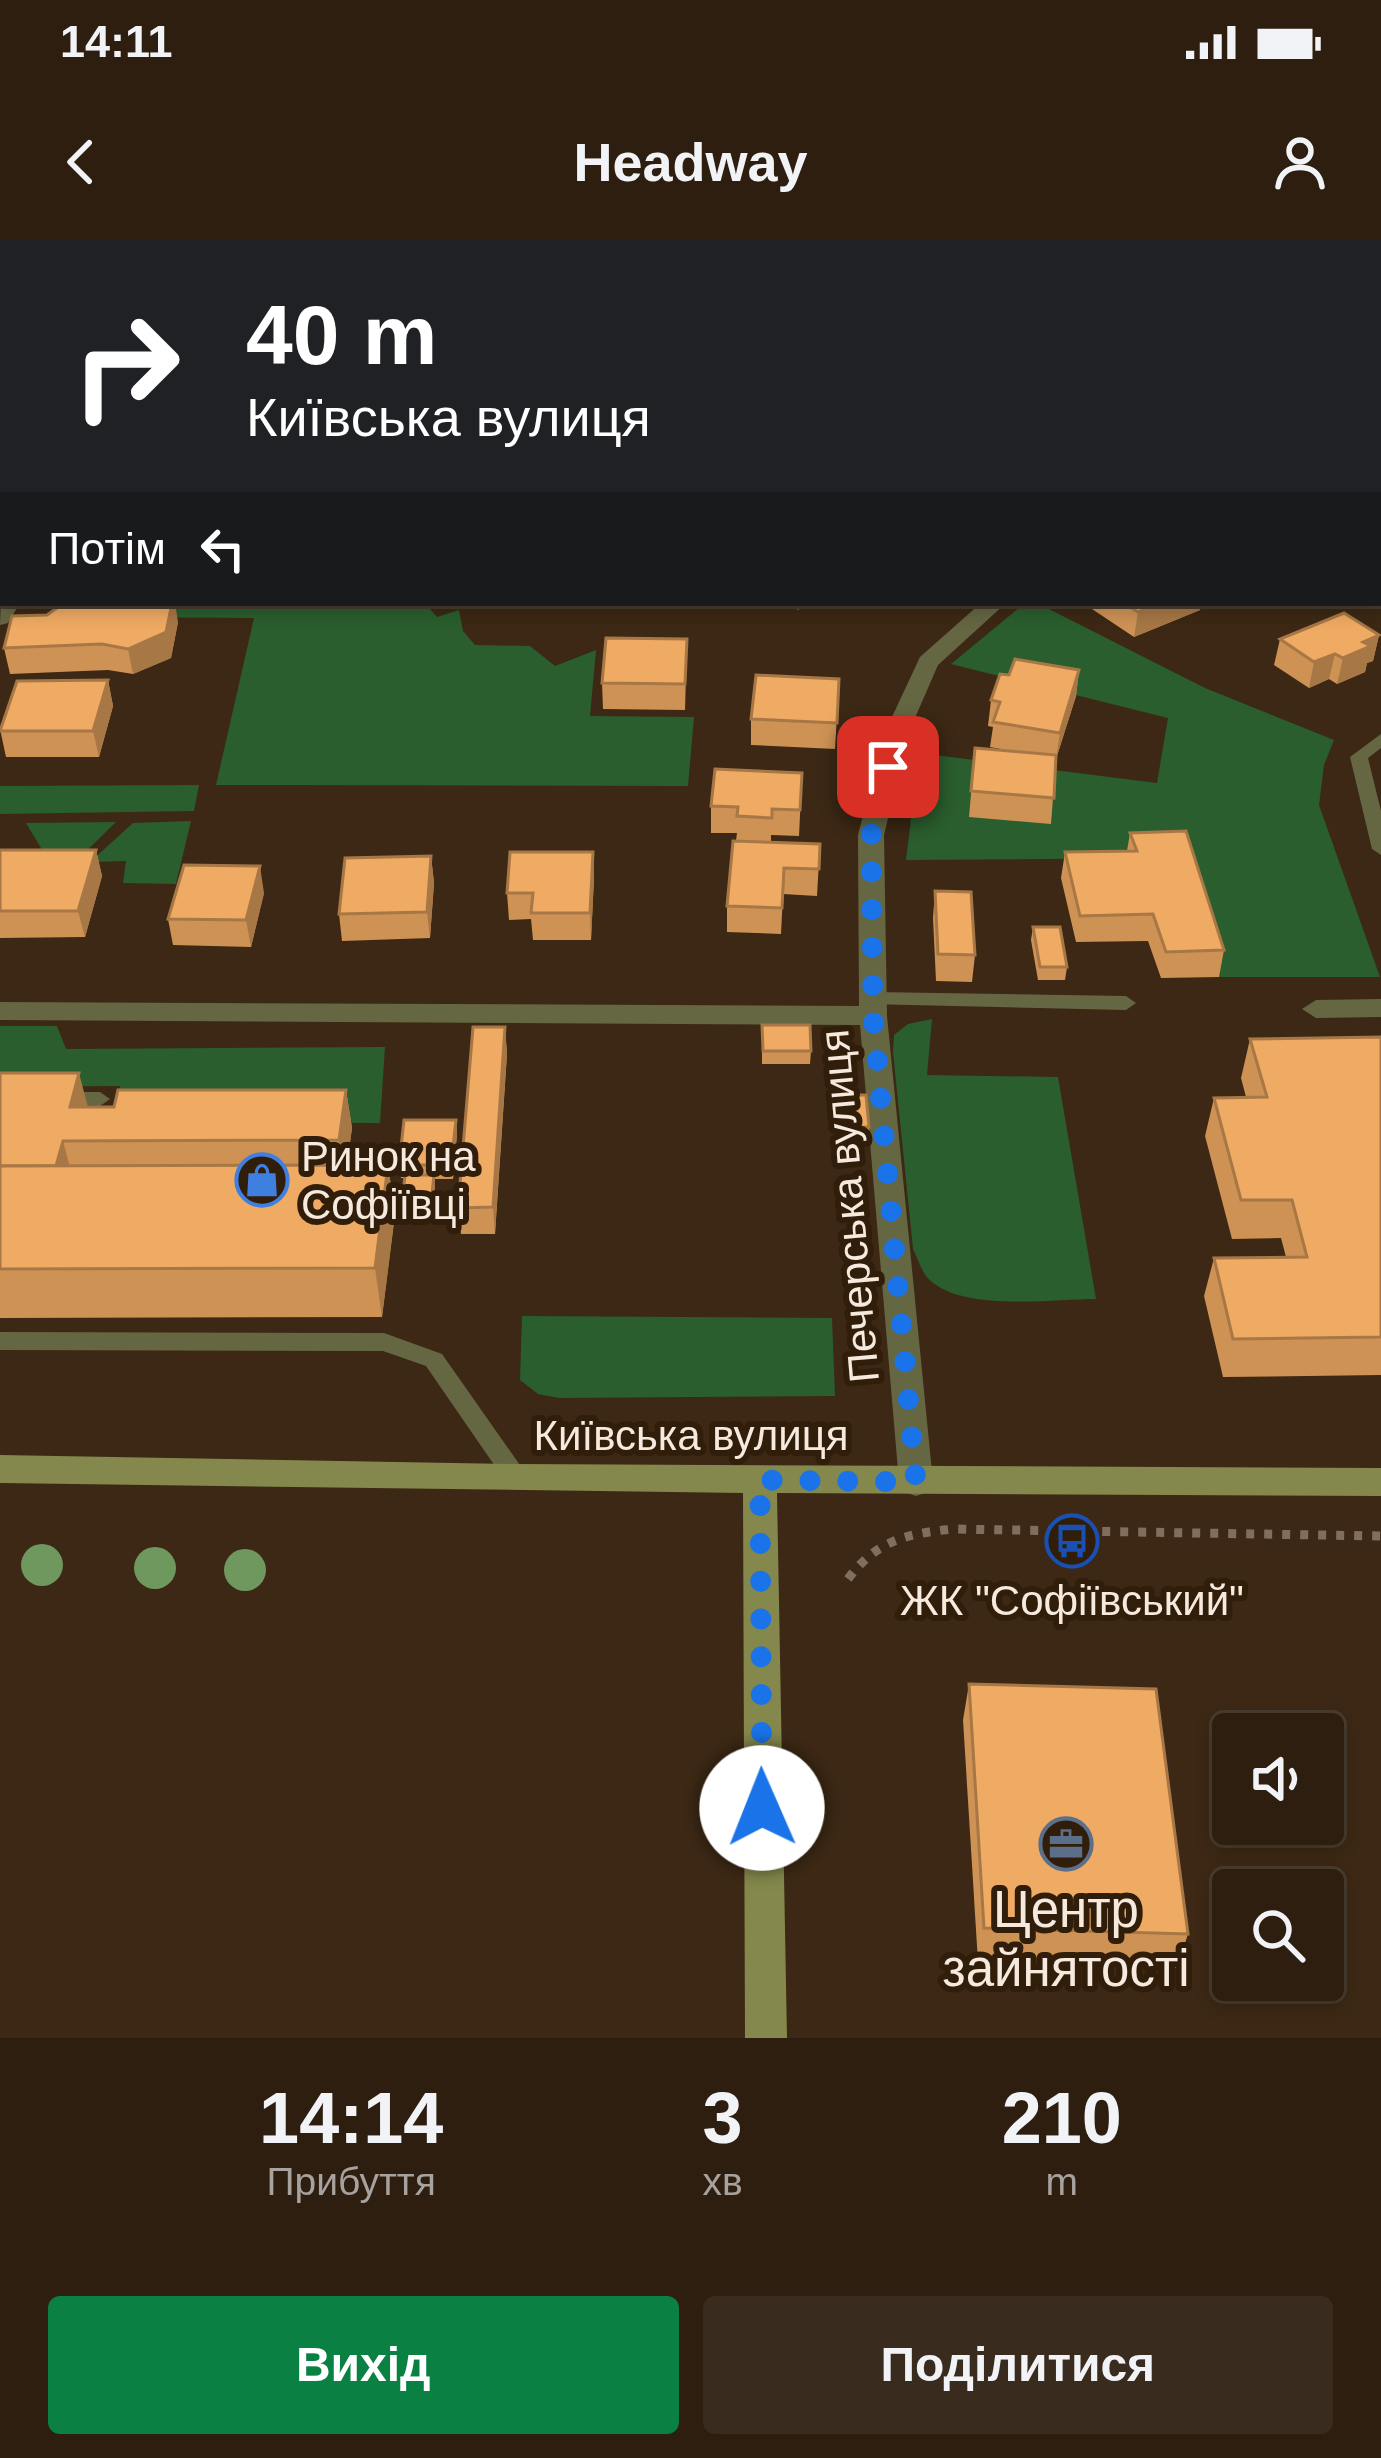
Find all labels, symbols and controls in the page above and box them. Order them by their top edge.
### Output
text: 14:11 [60,16,173,67]
icon: back [48,129,114,195]
icon: person [1267,129,1333,195]
text: Headway [573,132,808,192]
icon: right [48,288,204,444]
text: 40 m [246,288,437,382]
text: Київська вулиця [246,387,651,447]
icon: left [190,516,256,582]
text: Потім [48,523,166,574]
pin [837,716,939,818]
icon: arrive [855,734,921,800]
street label: Печерська вулиця [810,1028,888,1384]
place label: Ринок на Софіївці [301,1133,476,1228]
shop icon: Ринок на Софіївці [234,1152,290,1208]
street label: Київська вулиця [534,1412,848,1459]
bus stop icon: ЖК "Софіївський" [1044,1513,1100,1569]
place label: ЖК "Софіївський" [900,1577,1244,1624]
map controls [1212,1713,1344,2001]
button: sound [1212,1713,1344,1845]
position arrow [699,1745,825,1871]
office icon: Центр зайнятості [1038,1816,1094,1872]
button: search [1212,1869,1344,2001]
place label: Центр зайнятості [942,1881,1190,1997]
text: 14:14 [259,2078,443,2158]
text: 3 [702,2078,743,2158]
text: 210 [1002,2078,1122,2158]
text: Прибуття [267,2160,436,2203]
text: хв [702,2160,743,2203]
text: m [1046,2160,1078,2203]
button: Вихід [48,2296,679,2434]
button: Поділитися [703,2296,1333,2434]

